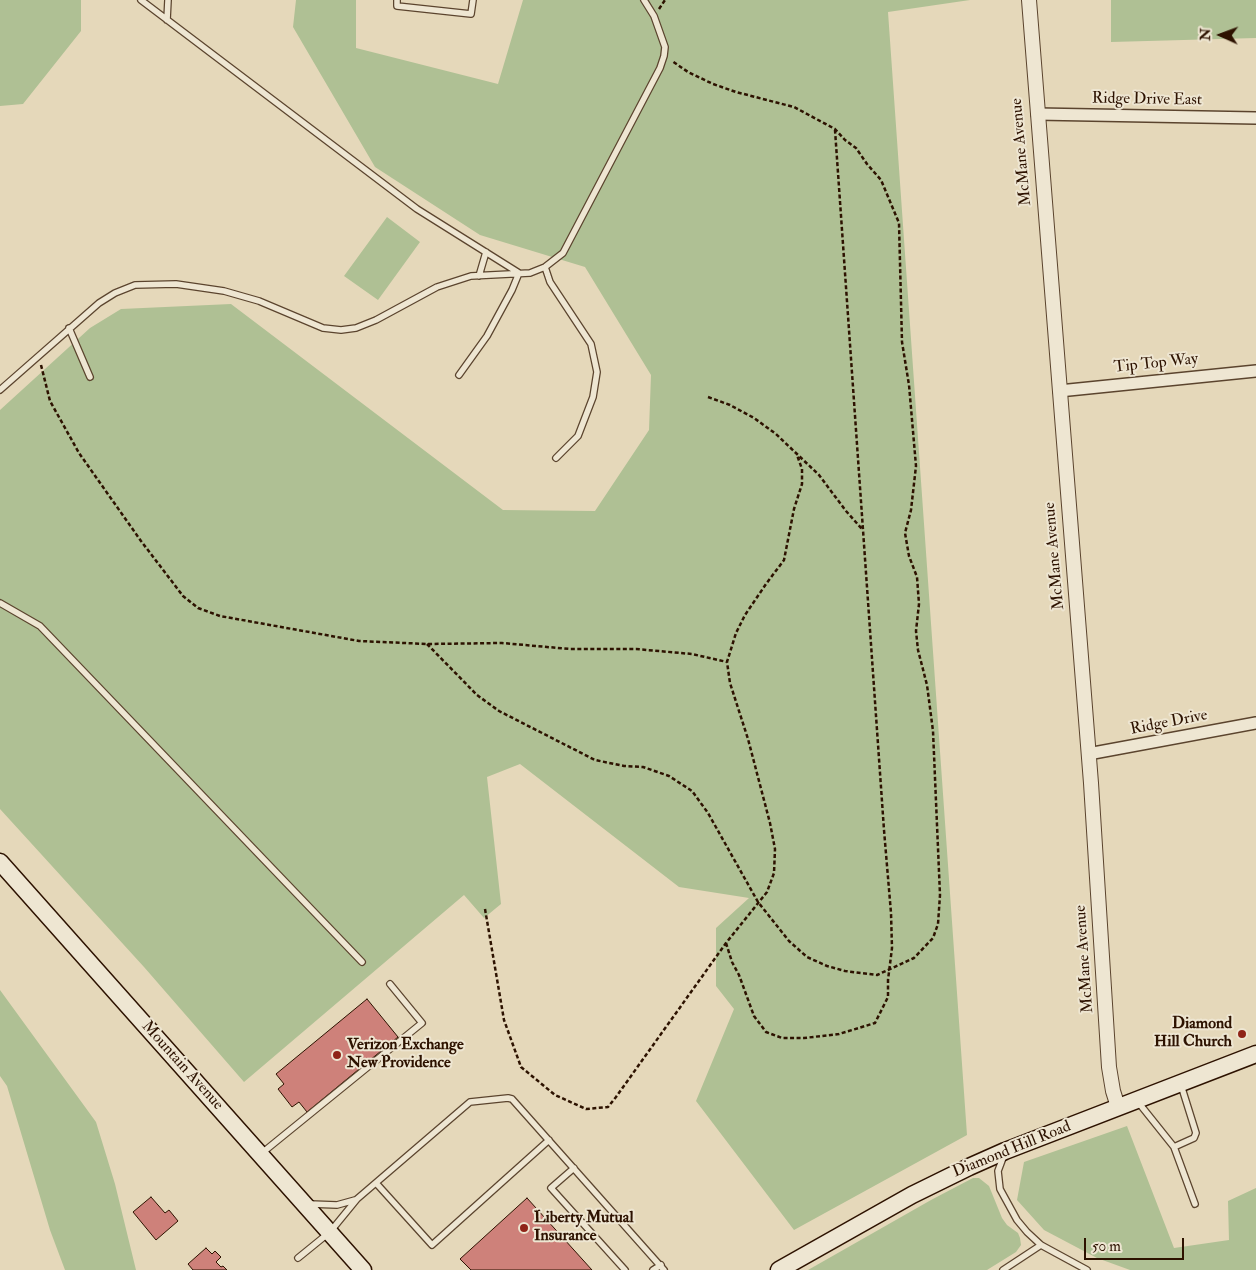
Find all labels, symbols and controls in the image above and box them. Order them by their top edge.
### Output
north arrow [1196,10,1246,60]
text: N [1197,28,1214,41]
street label: Ridge Drive East [1092,89,1202,111]
street label: McMane Avenue [1008,97,1036,207]
street label: Tip Top Way [1113,350,1199,378]
street label: McMane Avenue [1041,501,1069,611]
street label: Ridge Drive [1129,706,1209,740]
street label: McMane Avenue [1072,904,1098,1014]
place label: Diamond Hill Church [1154,1015,1232,1053]
street label: Mountain Avenue [137,1017,227,1115]
marker: Diamond Hill Church [1236,1028,1248,1040]
place label: Verizon Exchange New Providence [347,1036,464,1074]
marker: Verizon Exchange New Providence [331,1049,343,1061]
street label: Diamond Hill Road [950,1118,1074,1182]
place label: Liberty Mutual Insurance [534,1209,633,1247]
marker: Liberty Mutual Insurance [518,1222,530,1234]
scale bar [1086,1228,1186,1260]
text: 50 m [1092,1237,1121,1256]

